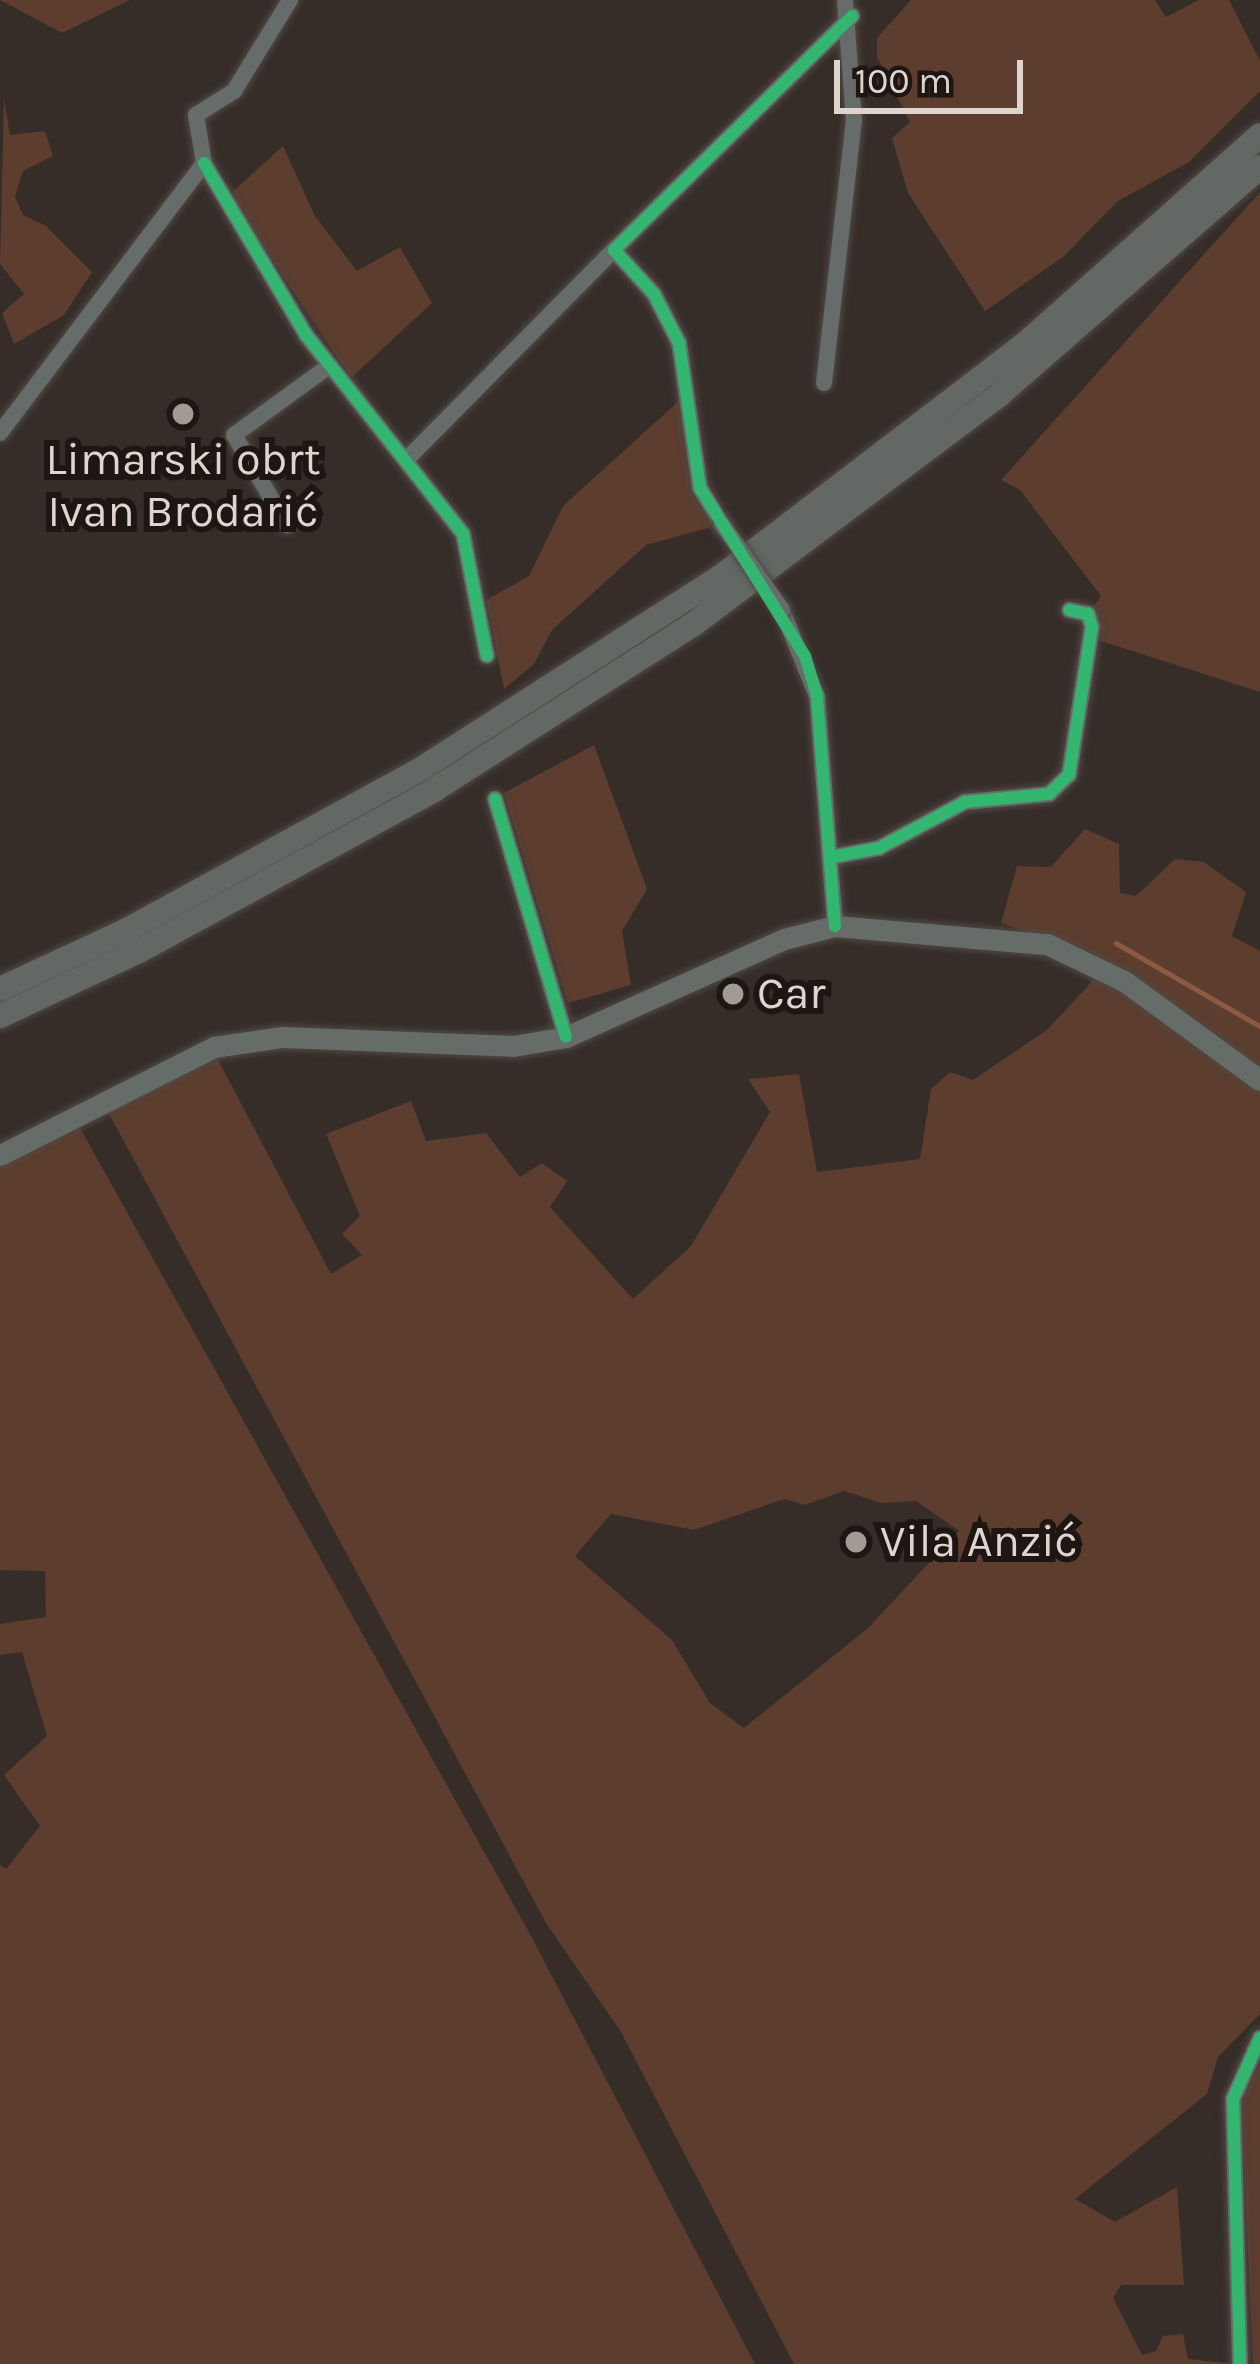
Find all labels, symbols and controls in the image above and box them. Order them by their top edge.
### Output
scale bar [840,36,1029,110]
text: 100 m [855,60,952,102]
marker: Limarski obrt Ivan Brodarić [170,401,196,427]
place label: Limarski obrt Ivan Brodarić [45,433,321,539]
place label: Car [757,967,826,1021]
marker: Car [720,981,746,1007]
place label: Vila Anzić [880,1515,1078,1569]
marker: Vila Anzić [843,1529,869,1555]

